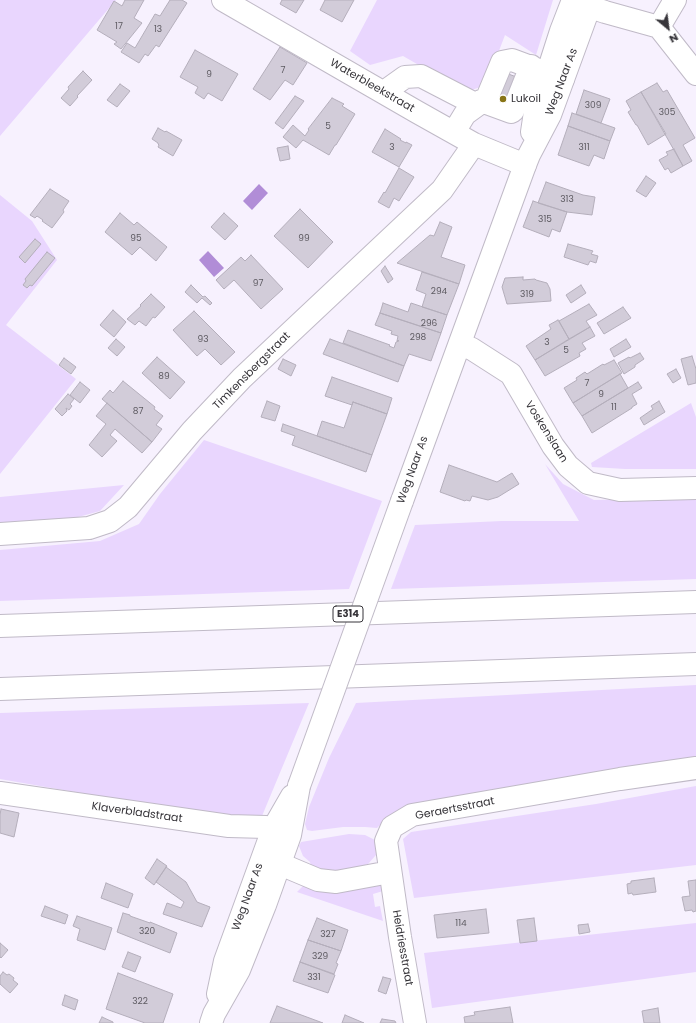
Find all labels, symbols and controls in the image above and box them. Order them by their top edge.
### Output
north arrow [648,8,688,48]
house number: 17 [115,22,123,32]
house number: 13 [154,25,162,35]
text: N [666,29,681,47]
street label: Weg Naar As [543,47,581,117]
street label: Waterbleekstraat [327,56,417,116]
house number: 7 [281,66,285,76]
house number: 9 [206,70,212,80]
place label: Lukoil [511,92,541,106]
marker: Lukoil [498,94,508,104]
house number: 309 [585,101,601,111]
house number: 305 [659,108,675,118]
house number: 5 [325,122,331,132]
house number: 3 [389,143,395,153]
house number: 311 [578,143,590,153]
house number: 313 [560,195,574,205]
house number: 315 [538,215,552,225]
house number: 95 [130,234,142,244]
house number: 99 [298,234,310,244]
house number: 97 [253,279,263,289]
house number: 294 [431,287,447,297]
house number: 319 [520,290,534,300]
house number: 296 [421,319,437,329]
street label: Timkensbergstraat [211,330,293,412]
house number: 298 [410,333,426,343]
house number: 93 [198,335,208,345]
house number: 3 [544,338,550,348]
house number: 5 [563,346,569,356]
house number: 89 [158,372,170,382]
house number: 7 [585,379,589,389]
house number: 9 [598,390,604,400]
street label: Voskenslaan [522,399,570,465]
house number: 11 [611,403,617,413]
house number: 87 [133,407,143,417]
street label: Weg Naar As [395,435,431,505]
road number: E314 [333,606,363,622]
street label: Geraertsstraat [414,795,496,823]
street label: Klaverbladstraat [91,800,183,826]
street label: Weg Naar As [230,862,266,932]
street label: Heidriesstraat [389,909,415,987]
house number: 114 [455,919,467,929]
house number: 320 [139,927,155,937]
house number: 327 [320,930,336,940]
house number: 329 [312,952,328,962]
house number: 331 [307,973,321,983]
house number: 322 [132,997,148,1007]

